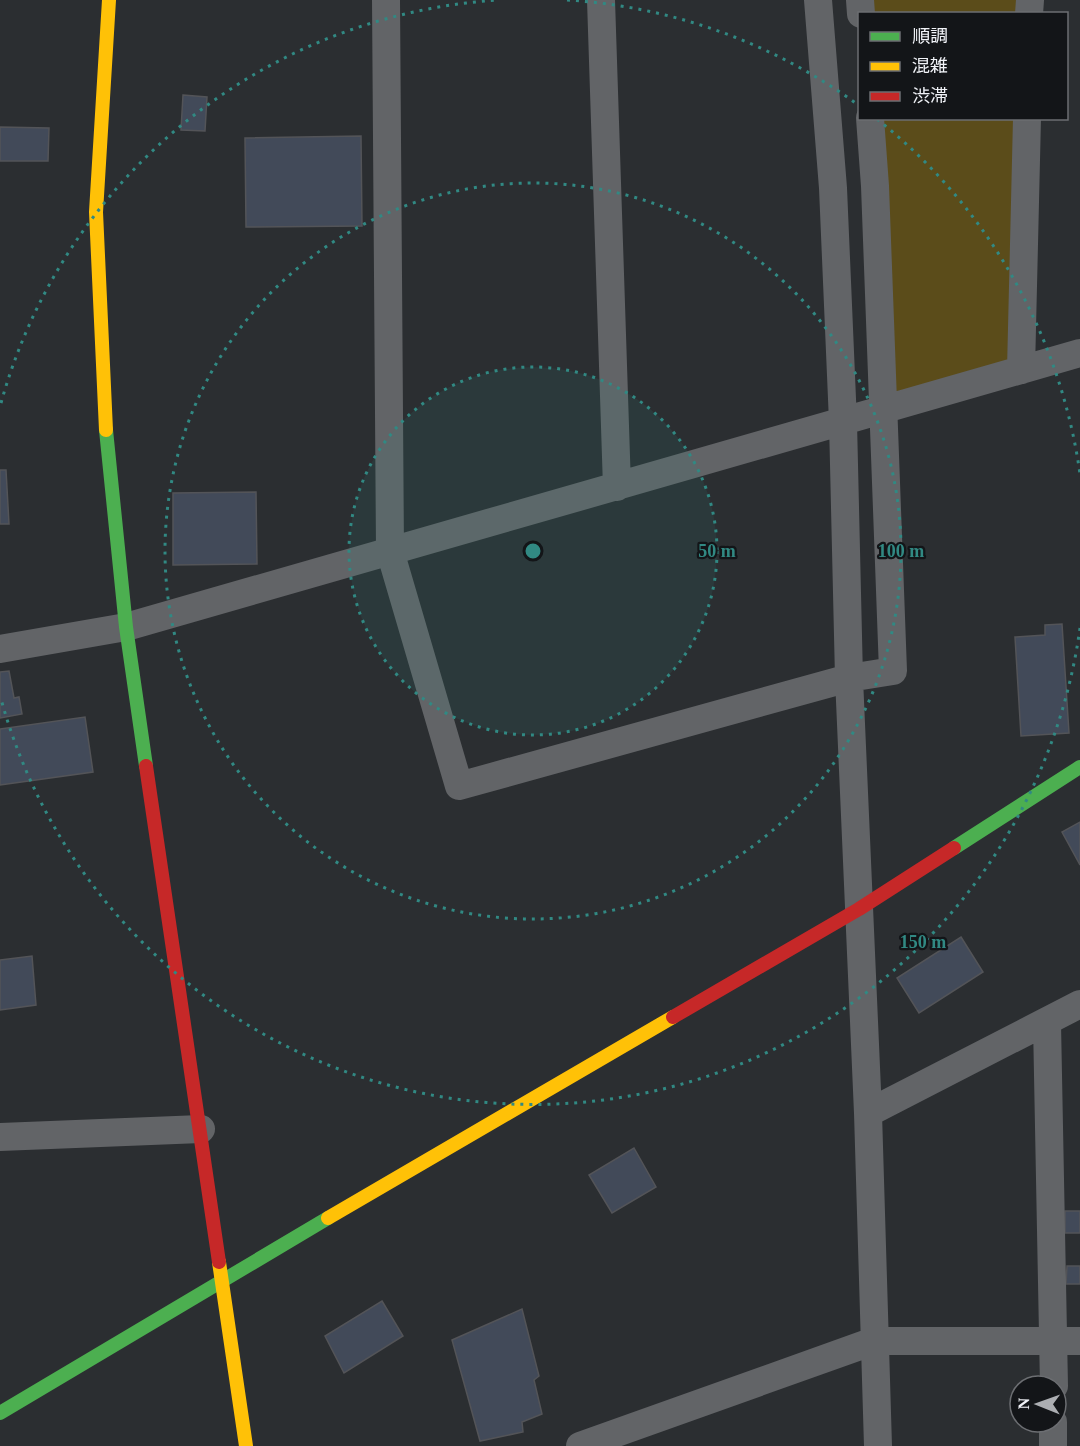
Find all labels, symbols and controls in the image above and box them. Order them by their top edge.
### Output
legend [858,12,1068,120]
text: 順調 [912,26,948,46]
text: 混雑 [912,56,948,76]
text: 渋滞 [912,86,948,106]
centre of rings [523,541,543,561]
text: 50 m [698,541,736,561]
text: 100 m [878,541,924,561]
text: 150 m [900,932,946,952]
north arrow [1008,1374,1068,1434]
text: N [1015,1397,1032,1410]

